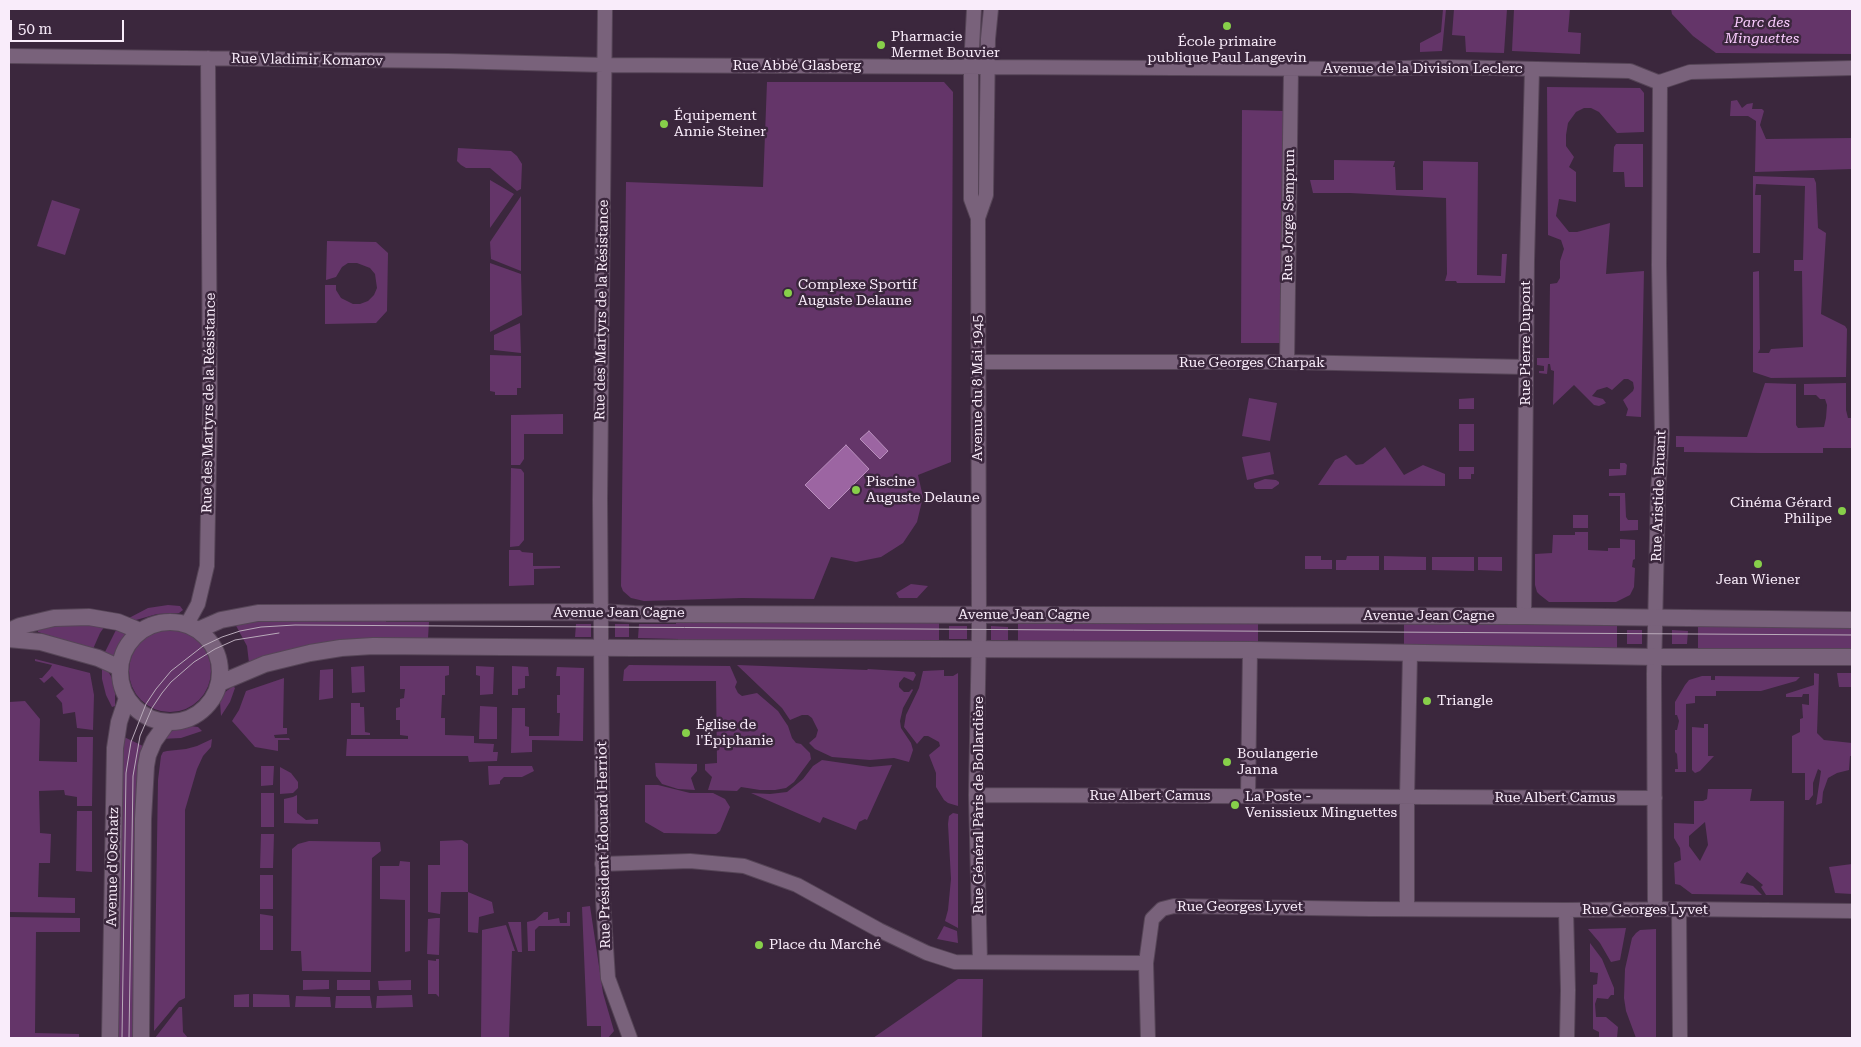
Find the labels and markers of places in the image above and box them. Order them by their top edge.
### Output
marker: École primaire publique Paul Langevin [1221,20,1233,32]
place label: Pharmacie Mermet Bouvier [891,29,1000,62]
place label: École primaire publique Paul Langevin [1147,34,1307,66]
marker: Pharmacie Mermet Bouvier [875,39,887,51]
place label: Équipement Annie Steiner [674,108,766,140]
marker: Équipement Annie Steiner [658,118,670,130]
place label: Complexe Sportif Auguste Delaune [798,277,917,310]
marker: Complexe Sportif Auguste Delaune [782,287,794,299]
place label: Piscine Auguste Delaune [866,474,980,507]
marker: Piscine Auguste Delaune [850,484,862,496]
place label: Cinéma Gérard Philipe [1730,495,1832,528]
marker: Cinéma Gérard Philipe [1836,505,1848,517]
marker: Jean Wiener [1752,558,1764,570]
place label: Jean Wiener [1716,572,1800,588]
place label: Triangle [1437,693,1493,709]
marker: Triangle [1421,695,1433,707]
place label: Église de l'Épiphanie [696,717,773,750]
marker: Église de l'Épiphanie [680,727,692,739]
place label: Boulangerie Janna [1237,746,1318,779]
marker: Boulangerie Janna [1221,756,1233,768]
place label: La Poste - Venissieux Minguettes [1245,789,1397,822]
marker: La Poste - Venissieux Minguettes [1229,799,1241,811]
place label: Place du Marché [769,937,881,953]
marker: Place du Marché [753,939,765,951]

